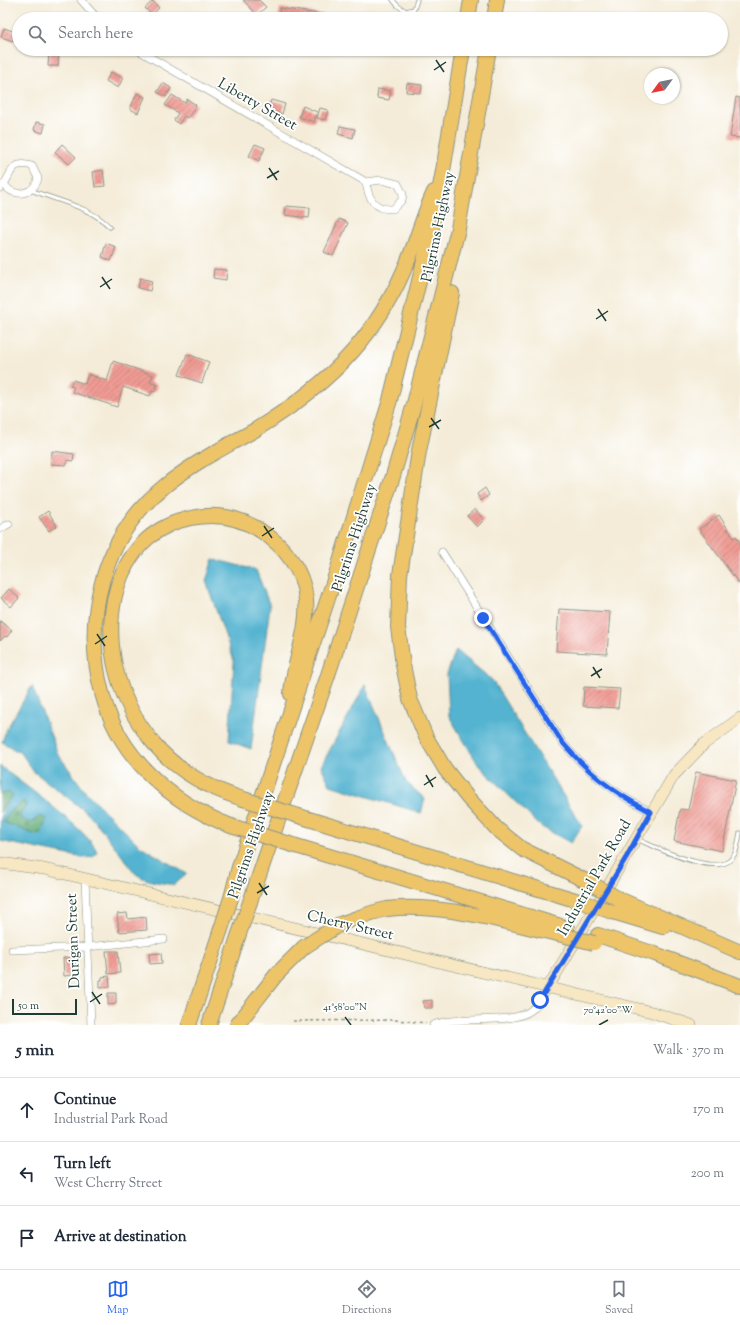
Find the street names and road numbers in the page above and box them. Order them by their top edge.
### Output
street label: Liberty Street [213,74,301,136]
street label: Pilgrims Highway [417,169,461,284]
street label: Pilgrims Highway [328,481,383,595]
street label: Pilgrims Highway [224,788,280,902]
street label: Industrial Park Road [553,815,637,940]
street label: Durigan Street [62,893,86,989]
street label: Cherry Street [305,906,395,946]

